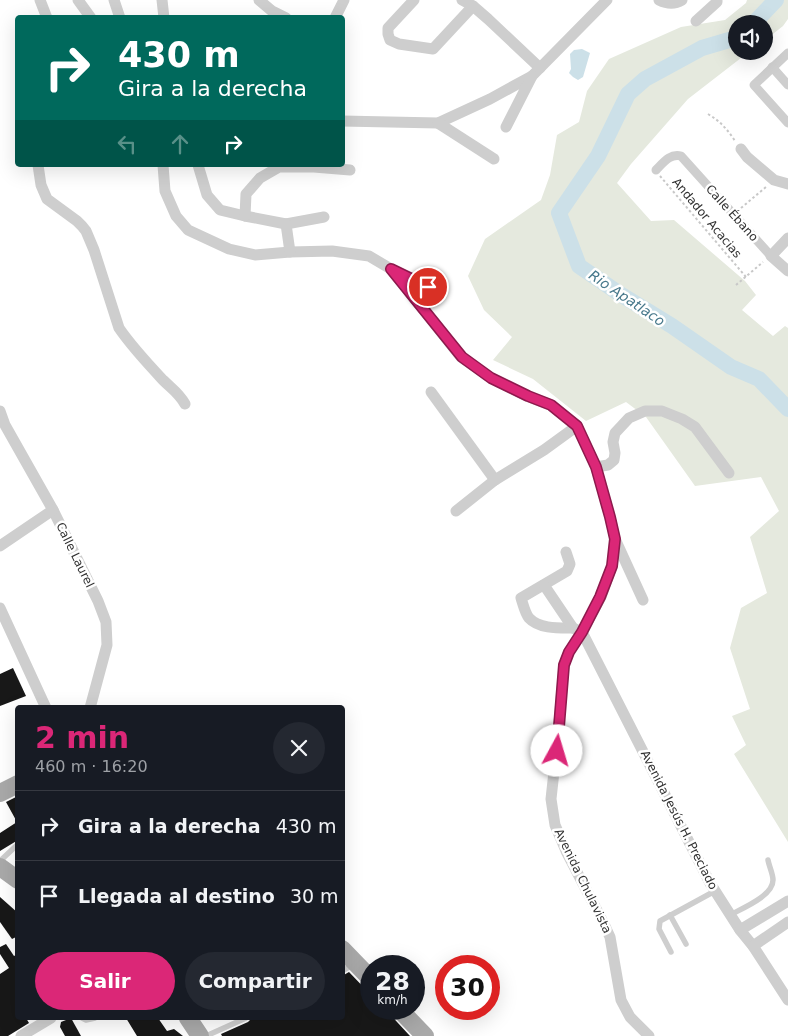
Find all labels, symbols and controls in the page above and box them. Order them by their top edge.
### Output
map controls [728,15,773,60]
button: sound [728,15,773,60]
icon: right [35,35,100,100]
text: 430 m [118,35,240,75]
text: Gira a la derecha [118,76,307,101]
icon: left [113,130,141,158]
icon: ahead [166,130,194,158]
icon: right [219,130,247,158]
street label: Andador Acacias [670,175,744,261]
street label: Calle Ébano [703,181,762,244]
pin [407,266,449,308]
water label: Rio Apatlaco [586,267,668,329]
icon: arrive [414,273,442,301]
street label: Calle Laurel [53,520,97,590]
text: 2 min [35,720,129,755]
button: close [273,722,325,774]
position arrow [530,724,582,776]
street label: Avenida Jesús H. Preciado [638,748,720,892]
text: 460 m · 16:20 [35,757,148,776]
icon: right [35,812,63,840]
text: Gira a la derecha [78,815,261,837]
text: 430 m [276,815,336,837]
street label: Avenida Chulavista [552,826,614,936]
icon: arrive [35,882,63,910]
text: Llegada al destino [78,885,275,907]
text: 30 m [290,885,339,907]
button: Salir [35,952,175,1010]
button: Compartir [185,952,325,1010]
speed limit sign: 30 [435,955,500,1020]
text: 28 [375,967,410,996]
text: km/h [377,993,408,1007]

